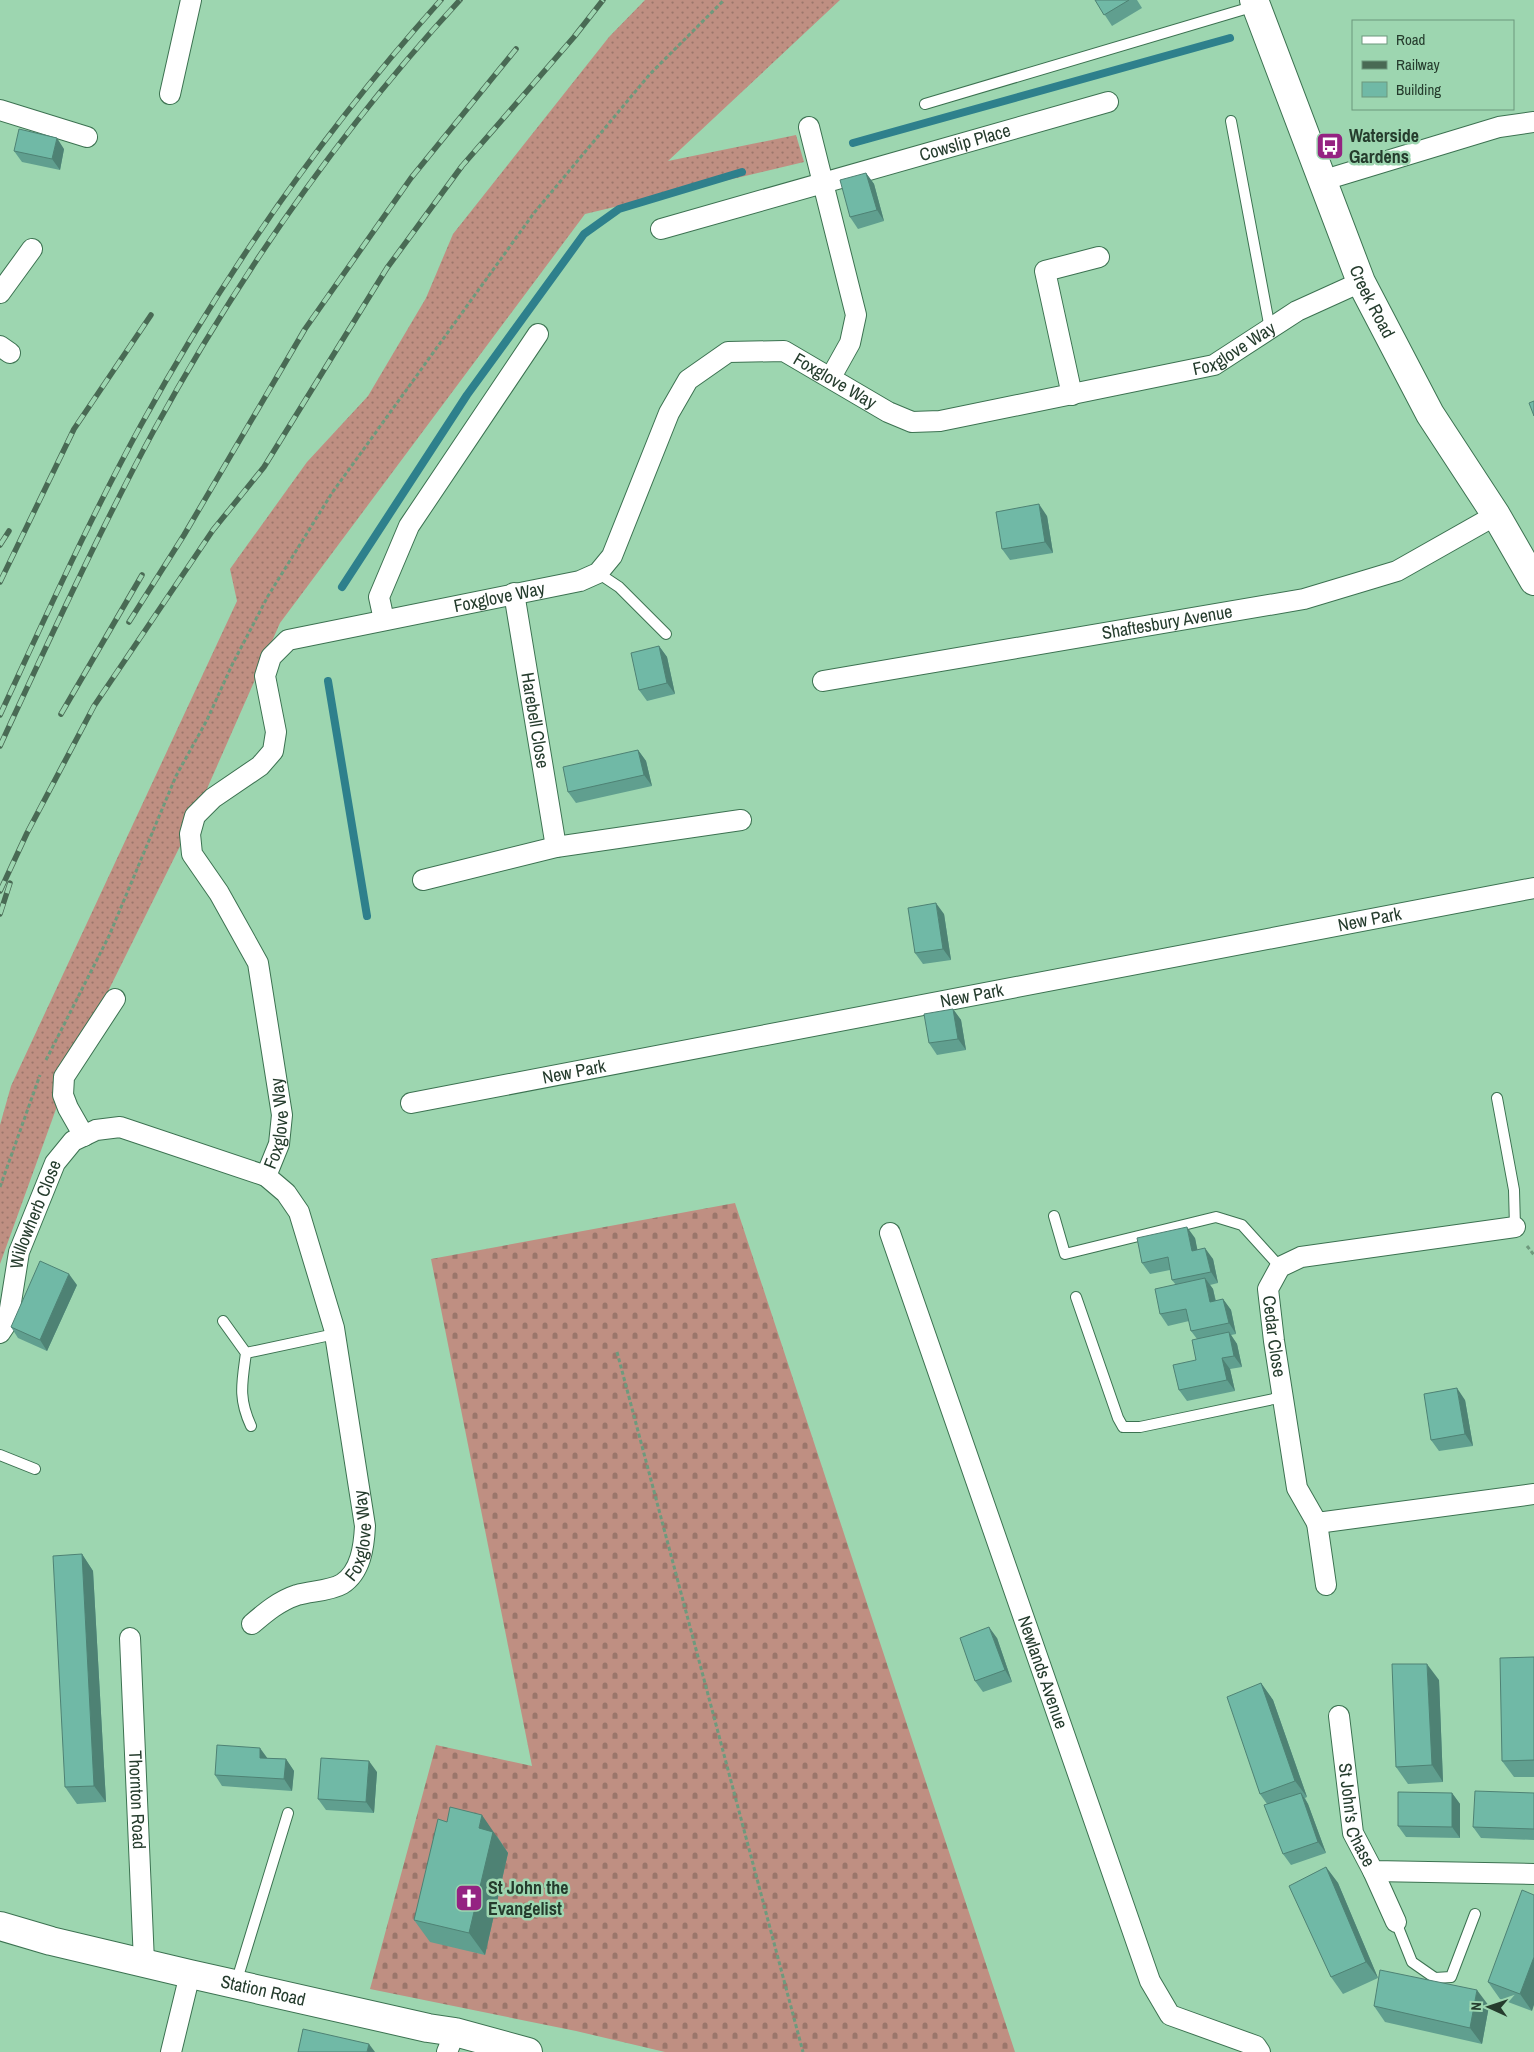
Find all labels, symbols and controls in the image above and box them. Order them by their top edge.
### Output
legend [1352,20,1514,110]
text: Road [1396,29,1425,50]
text: Railway [1396,54,1441,75]
text: Building [1396,79,1441,100]
street label: Cowslip Place [916,117,1013,167]
place label: Waterside Gardens [1349,123,1419,169]
bus stop icon: Waterside Gardens [1315,131,1345,161]
street label: Creek Road [1344,261,1401,342]
street label: Foxglove Way [1191,315,1281,381]
street label: Foxglove Way [789,346,882,415]
street label: Foxglove Way [451,575,548,618]
street label: Shaftesbury Avenue [1100,598,1234,645]
street label: Harebell Close [515,670,556,770]
street label: New Park [1336,901,1404,937]
street label: New Park [938,977,1006,1013]
street label: New Park [540,1053,608,1090]
street label: Foxglove Way [257,1076,294,1172]
street label: Willowherb Close [4,1156,67,1270]
street label: Cedar Close [1257,1294,1292,1379]
street label: Foxglove Way [339,1488,377,1586]
street label: Newlands Avenue [1012,1612,1074,1732]
street label: Thornton Road [123,1750,152,1850]
street label: St John's Chase [1333,1762,1382,1871]
place label: St John the Evangelist [488,1875,568,1921]
church icon: St John the Evangelist [454,1883,484,1913]
street label: Station Road [218,1968,308,2012]
north arrow [1464,1982,1514,2032]
text: N [1467,2002,1485,2011]

